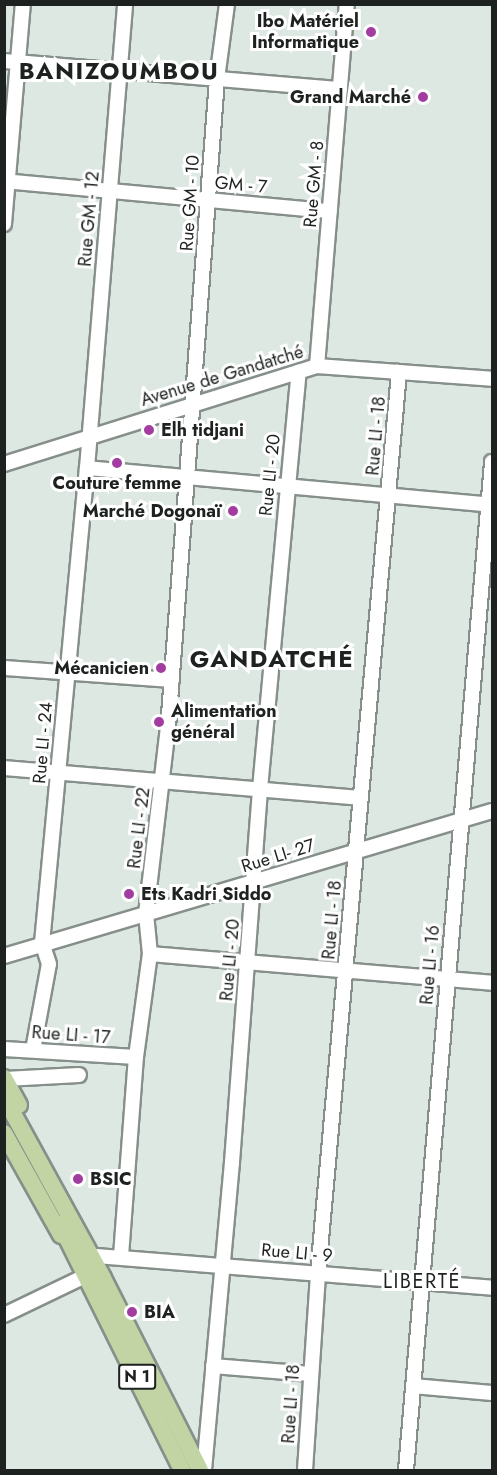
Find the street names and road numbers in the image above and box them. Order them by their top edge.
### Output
street label: Rue GM - 8 [299,140,329,228]
street label: Rue GM - 10 [176,154,204,252]
street label: Rue GM - 12 [74,170,104,268]
street label: GM - 7 [214,172,268,198]
street label: Avenue de Gandatché [138,341,306,411]
street label: Rue LI - 18 [362,396,390,476]
street label: Rue LI - 20 [255,433,285,517]
street label: Rue LI - 24 [29,701,57,785]
street label: Rue LI - 22 [123,786,155,870]
street label: Rue LI- 27 [239,835,317,877]
street label: Rue LI - 18 [318,880,346,960]
street label: Rue LI - 20 [216,918,244,1002]
street label: Rue LI - 16 [416,924,444,1006]
street label: Rue LI - 17 [31,1021,111,1049]
street label: Rue LI - 9 [260,1239,334,1267]
road number: N 1 [118,1364,156,1390]
street label: Rue LI - 18 [277,1364,305,1444]

